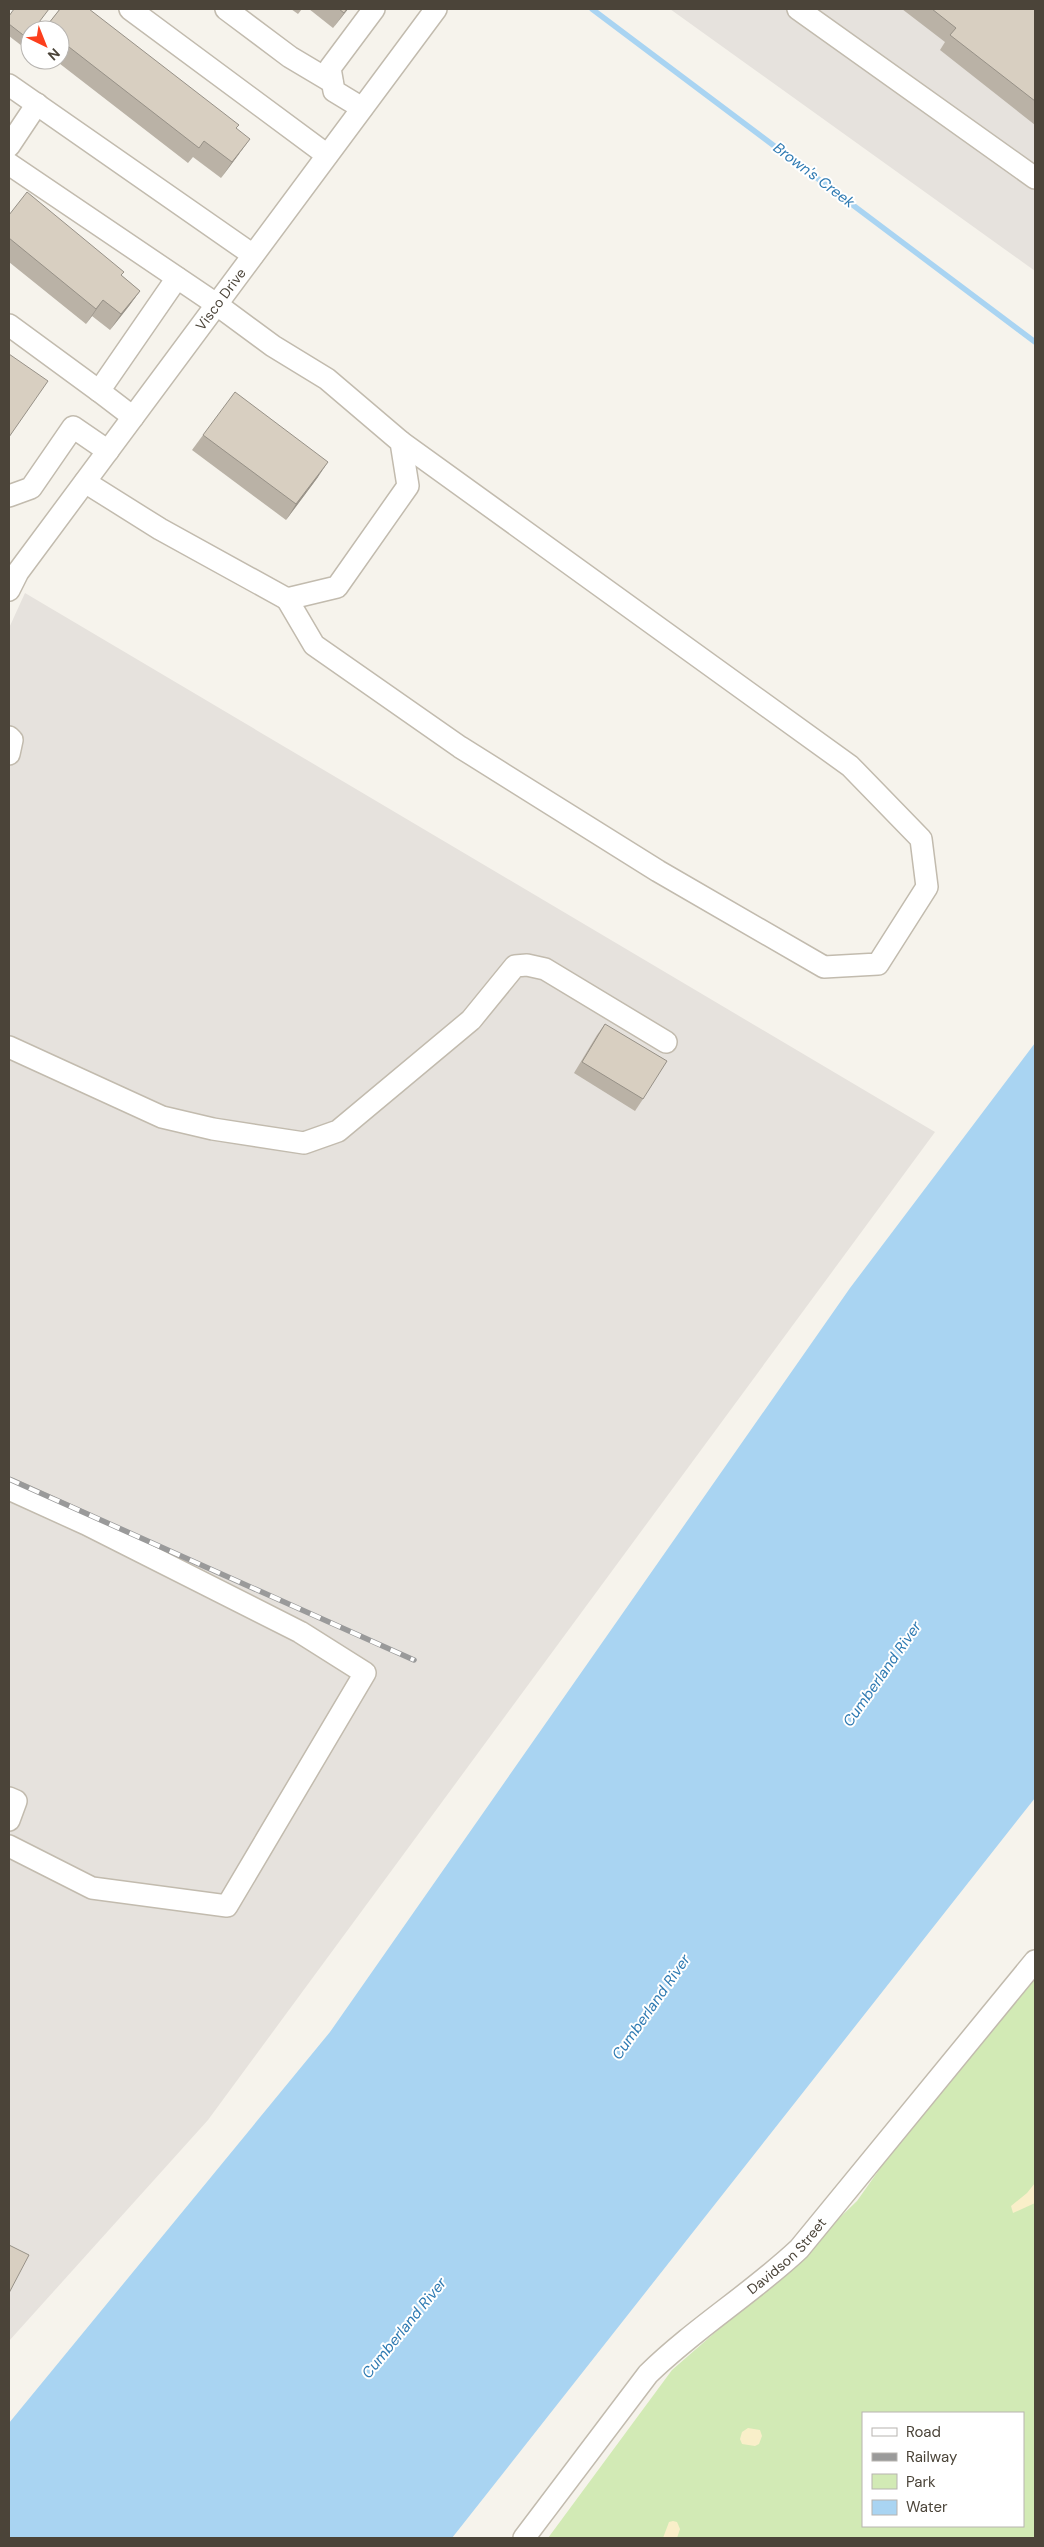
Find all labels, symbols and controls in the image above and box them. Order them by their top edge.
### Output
north arrow [20,20,70,70]
text: N [44,44,64,65]
water label: Brown's Creek [769,138,859,212]
street label: Visco Drive [192,264,250,334]
water label: Cumberland River [838,1617,926,1731]
water label: Cumberland River [607,1950,695,2064]
street label: Davidson Street [743,2214,830,2298]
water label: Cumberland River [357,2273,451,2383]
legend [862,2412,1024,2527]
text: Road [906,2422,941,2442]
text: Railway [906,2447,958,2467]
text: Park [906,2472,936,2492]
text: Water [906,2497,948,2517]

